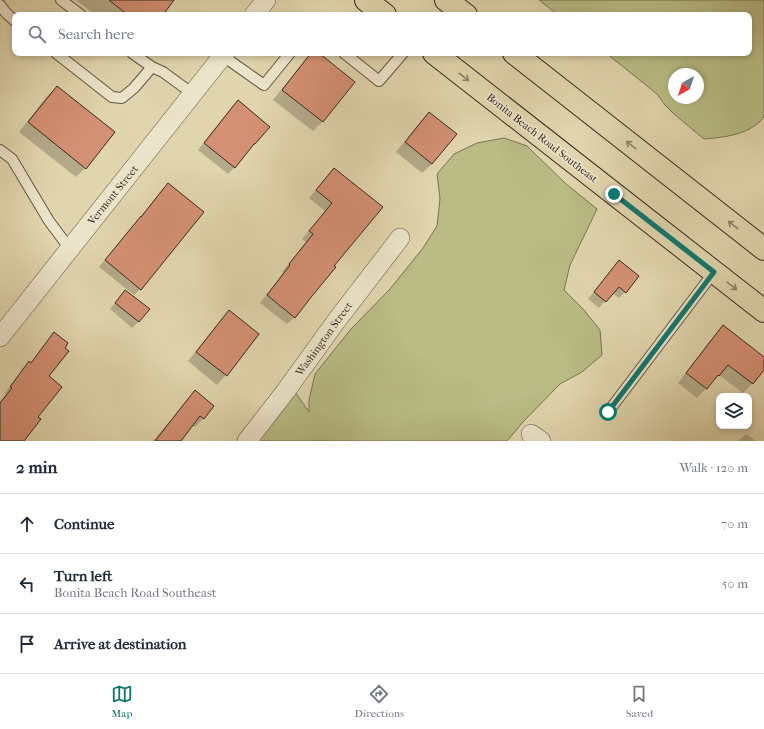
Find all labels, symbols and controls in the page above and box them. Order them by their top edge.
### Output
search box [12,12,752,56]
icon: search [26,23,48,45]
text: Search here [58,25,134,43]
north arrow [668,68,704,104]
one-way arrow [459,73,470,81]
street label: Bonita Beach Road Southeast [484,91,600,185]
one-way arrow [625,140,636,149]
street label: Vermont Street [84,163,141,228]
route end [605,185,623,203]
one-way arrow [728,221,739,229]
one-way arrow [727,282,738,291]
street label: Washington Street [292,299,355,379]
map controls [716,393,752,429]
button: layers [716,393,752,429]
route start [599,403,617,421]
text: 2 min [16,457,57,477]
text: Walk · 120 m [680,460,748,475]
icon: ahead [16,513,38,535]
text: Continue [54,515,114,533]
text: 70 m [721,516,748,531]
text: Turn left [54,567,112,585]
icon: left [16,573,38,595]
text: 50 m [722,576,748,591]
text: Bonita Beach Road Southeast [54,585,216,600]
icon: arrive [16,633,38,655]
text: Arrive at destination [54,635,186,653]
tab: Map [111,683,133,720]
tab: Directions [355,683,404,720]
tab: Saved [626,683,653,720]

